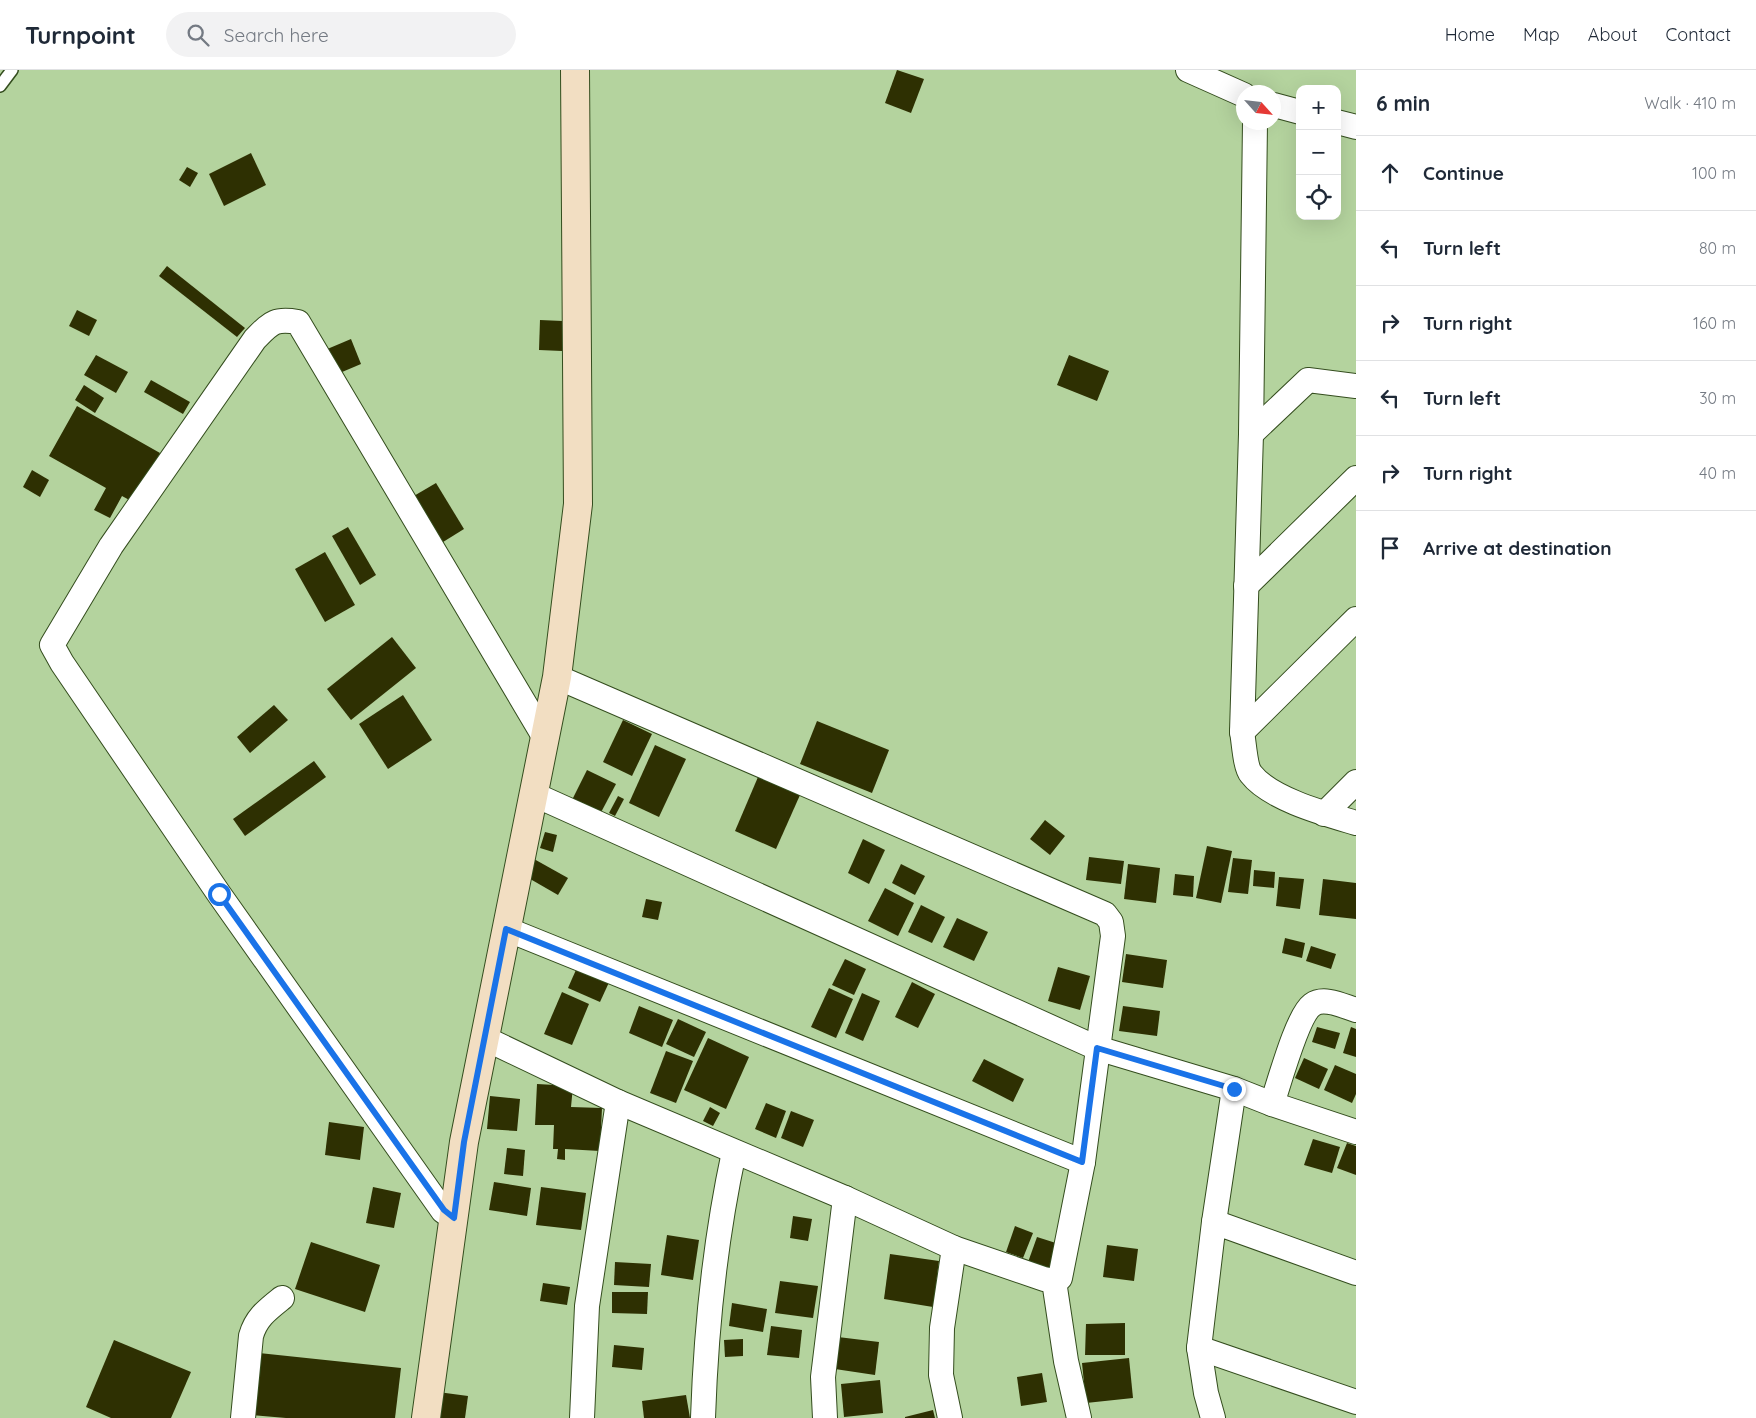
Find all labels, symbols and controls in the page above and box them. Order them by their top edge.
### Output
search box [166,12,516,57]
text: Turnpoint [25,20,136,50]
icon: search [184,21,212,49]
text: Search here [224,23,329,47]
text: Home [1445,23,1495,46]
text: Map [1523,23,1560,46]
text: About [1588,23,1638,46]
text: Contact [1666,23,1731,46]
north arrow [1236,85,1281,130]
map controls [1296,85,1341,220]
button: + [1296,85,1341,130]
text: 6 min [1376,90,1430,116]
text: Walk · 410 m [1644,93,1736,113]
button: − [1296,130,1341,175]
icon: ahead [1376,159,1404,187]
text: Continue [1423,161,1504,185]
text: 100 m [1692,163,1736,183]
button: locate [1296,175,1341,220]
icon: left [1376,234,1404,262]
text: Turn left [1423,236,1501,260]
text: 80 m [1699,238,1736,258]
icon: right [1376,309,1404,337]
text: Turn right [1423,311,1512,335]
text: 160 m [1693,313,1736,333]
icon: left [1376,384,1404,412]
text: Turn left [1423,386,1501,410]
text: 30 m [1699,388,1736,408]
icon: right [1376,459,1404,487]
text: Turn right [1423,461,1512,485]
text: 40 m [1699,463,1736,483]
icon: arrive [1376,534,1404,562]
text: Arrive at destination [1423,536,1612,560]
route start [208,883,231,906]
route end [1223,1078,1246,1101]

